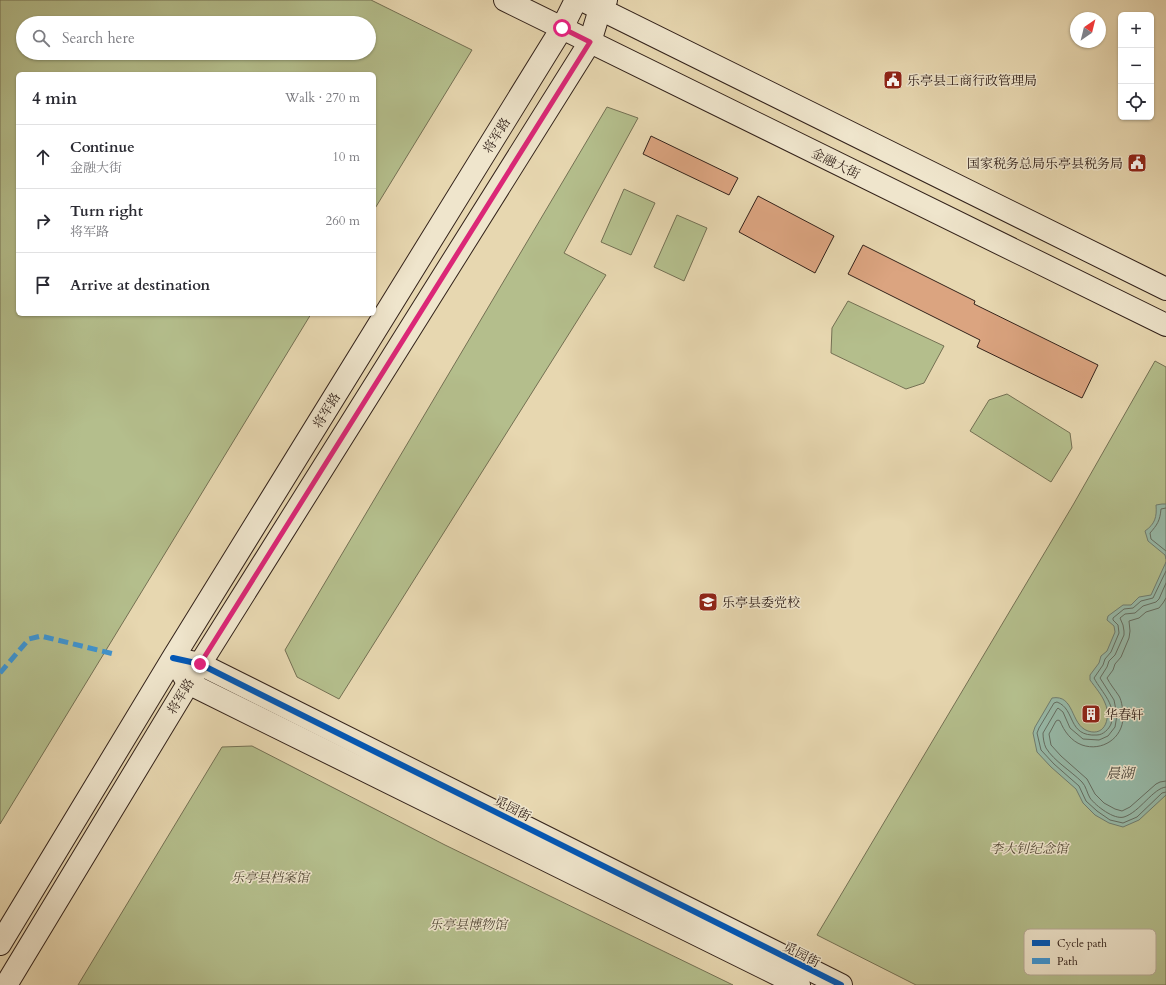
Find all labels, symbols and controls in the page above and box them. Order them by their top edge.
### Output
north arrow [1070,12,1106,48]
map controls [1118,12,1154,120]
button: + [1118,12,1154,48]
search box [16,16,376,60]
route start [553,19,571,37]
icon: search [30,27,52,49]
text: Search here [62,28,135,48]
button: − [1118,48,1154,84]
public building icon: 乐亭县工商行政管理局 [882,69,904,91]
place label: 乐亭县工商行政管理局 [907,72,1037,90]
button: locate [1118,84,1154,120]
text: 4 min [32,87,77,110]
text: Walk · 270 m [285,89,360,107]
street label: 将军路 [479,114,515,157]
text: Continue [70,137,135,157]
street label: 金融大街 [808,144,863,183]
icon: ahead [32,146,54,168]
text: 10 m [332,148,360,166]
public building icon: 国家税务总局乐亭县税务局 [1126,152,1148,174]
place label: 国家税务总局乐亭县税务局 [967,155,1123,173]
text: 金融大街 [70,159,122,177]
text: Turn right [70,201,143,221]
icon: right [32,210,54,232]
text: 260 m [326,212,360,230]
text: 将军路 [70,223,109,241]
icon: arrive [32,274,54,296]
text: Arrive at destination [70,275,210,295]
street label: 将军路 [309,389,345,432]
school or university icon: 乐亭县委党校 [697,591,719,613]
place label: 乐亭县委党校 [722,594,800,612]
route end [191,655,209,673]
street label: 将军路 [163,675,199,718]
building icon: 华春轩 [1080,703,1102,725]
place label: 华春轩 [1105,706,1144,724]
water label: 晨湖 [1106,764,1137,783]
street label: 觅园街 [491,792,534,826]
park label: 李大钊纪念馆 [990,840,1070,858]
park label: 乐亭县档案馆 [231,869,311,887]
park label: 乐亭县博物馆 [429,916,509,934]
legend [1024,929,1156,975]
text: Cycle path [1057,936,1107,951]
street label: 觅园街 [780,938,823,972]
text: Path [1057,954,1078,969]

